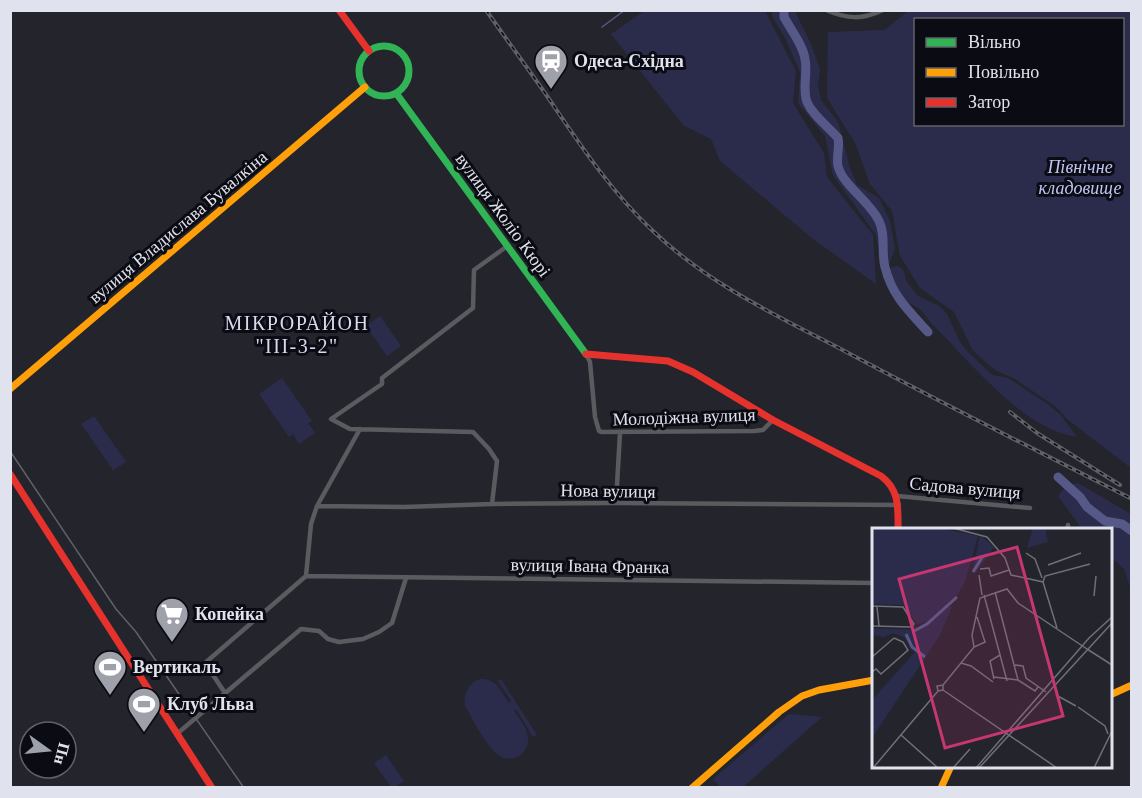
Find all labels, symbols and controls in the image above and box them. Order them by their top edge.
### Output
legend [914,18,1124,126]
text: Вільно [968,32,1021,52]
station icon: Одеса-Східна [533,43,569,90]
place label: Одеса-Східна [574,51,684,71]
text: Повільно [968,62,1039,82]
text: Затор [968,92,1010,112]
street label: вулиця Владислава Бувалкіна [85,147,271,307]
street label: вулиця Жоліо Кюрі [451,149,555,281]
park label: Північне кладовище [1039,157,1121,198]
district label: МІКРОРАЙОН "ІІІ-3-2" [225,312,369,357]
street label: Молодіжна вулиця [612,405,756,429]
street label: Садова вулиця [909,473,1021,503]
street label: Нова вулиця [560,480,656,502]
inset map [872,528,1112,768]
street label: вулиця Івана Франка [510,555,670,577]
supermarket icon: Копейка [154,596,190,643]
place label: Копейка [195,604,264,624]
sports icon: Вертикаль [92,649,128,696]
place label: Вертикаль [133,657,221,677]
sports icon: Клуб Льва [126,686,162,733]
place label: Клуб Льва [167,694,254,714]
north arrow [18,720,78,780]
text: Пн [51,741,73,766]

